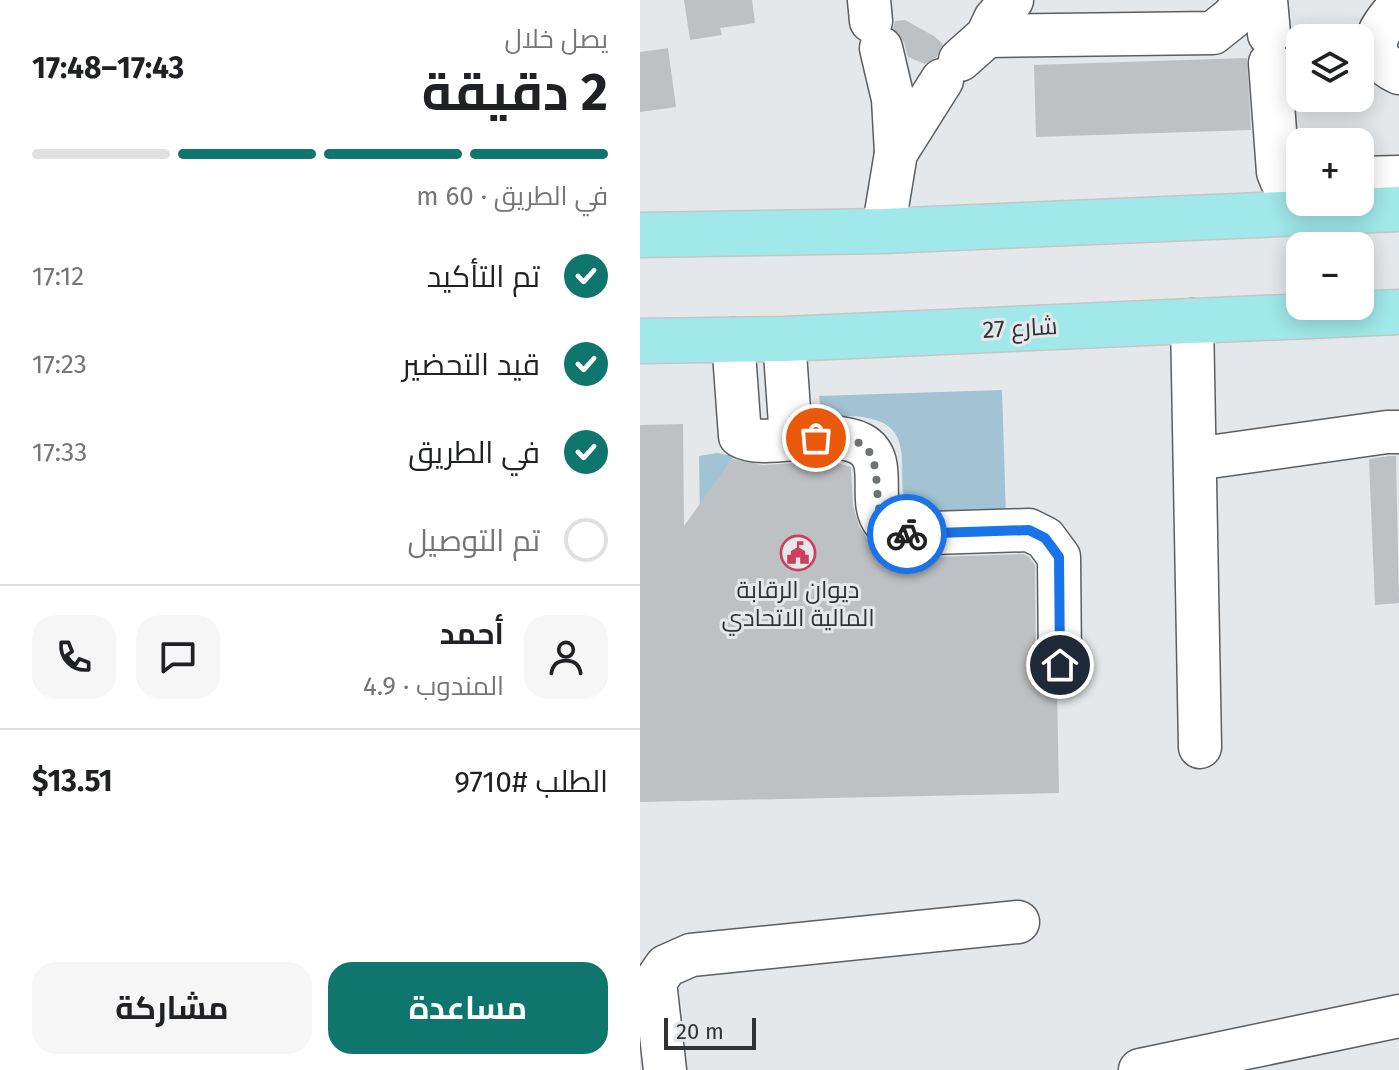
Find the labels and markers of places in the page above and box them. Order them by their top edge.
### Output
pin [782,404,850,472]
public building icon: ديوان الرقابة المالية الاتحادي [779,534,817,572]
place label: ديوان الرقابة المالية الاتحادي [721,576,875,636]
pin [1026,631,1094,699]

